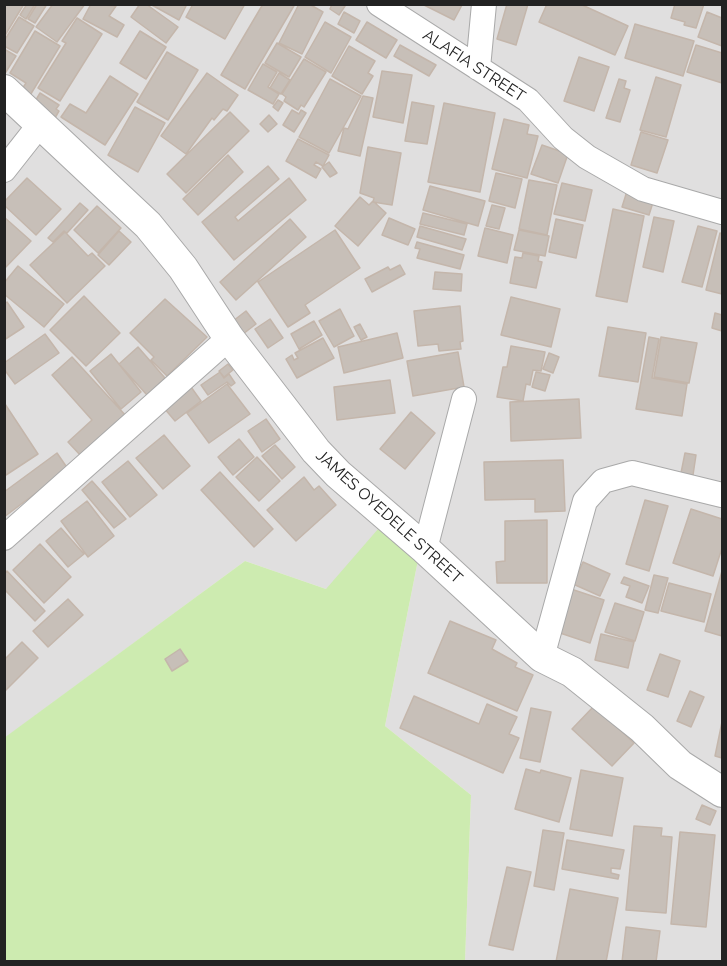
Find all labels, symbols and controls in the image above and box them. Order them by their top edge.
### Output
street label: ALAFIA STREET [419,26,529,106]
street label: JAMES OYEDELE STREET [312,446,466,588]

